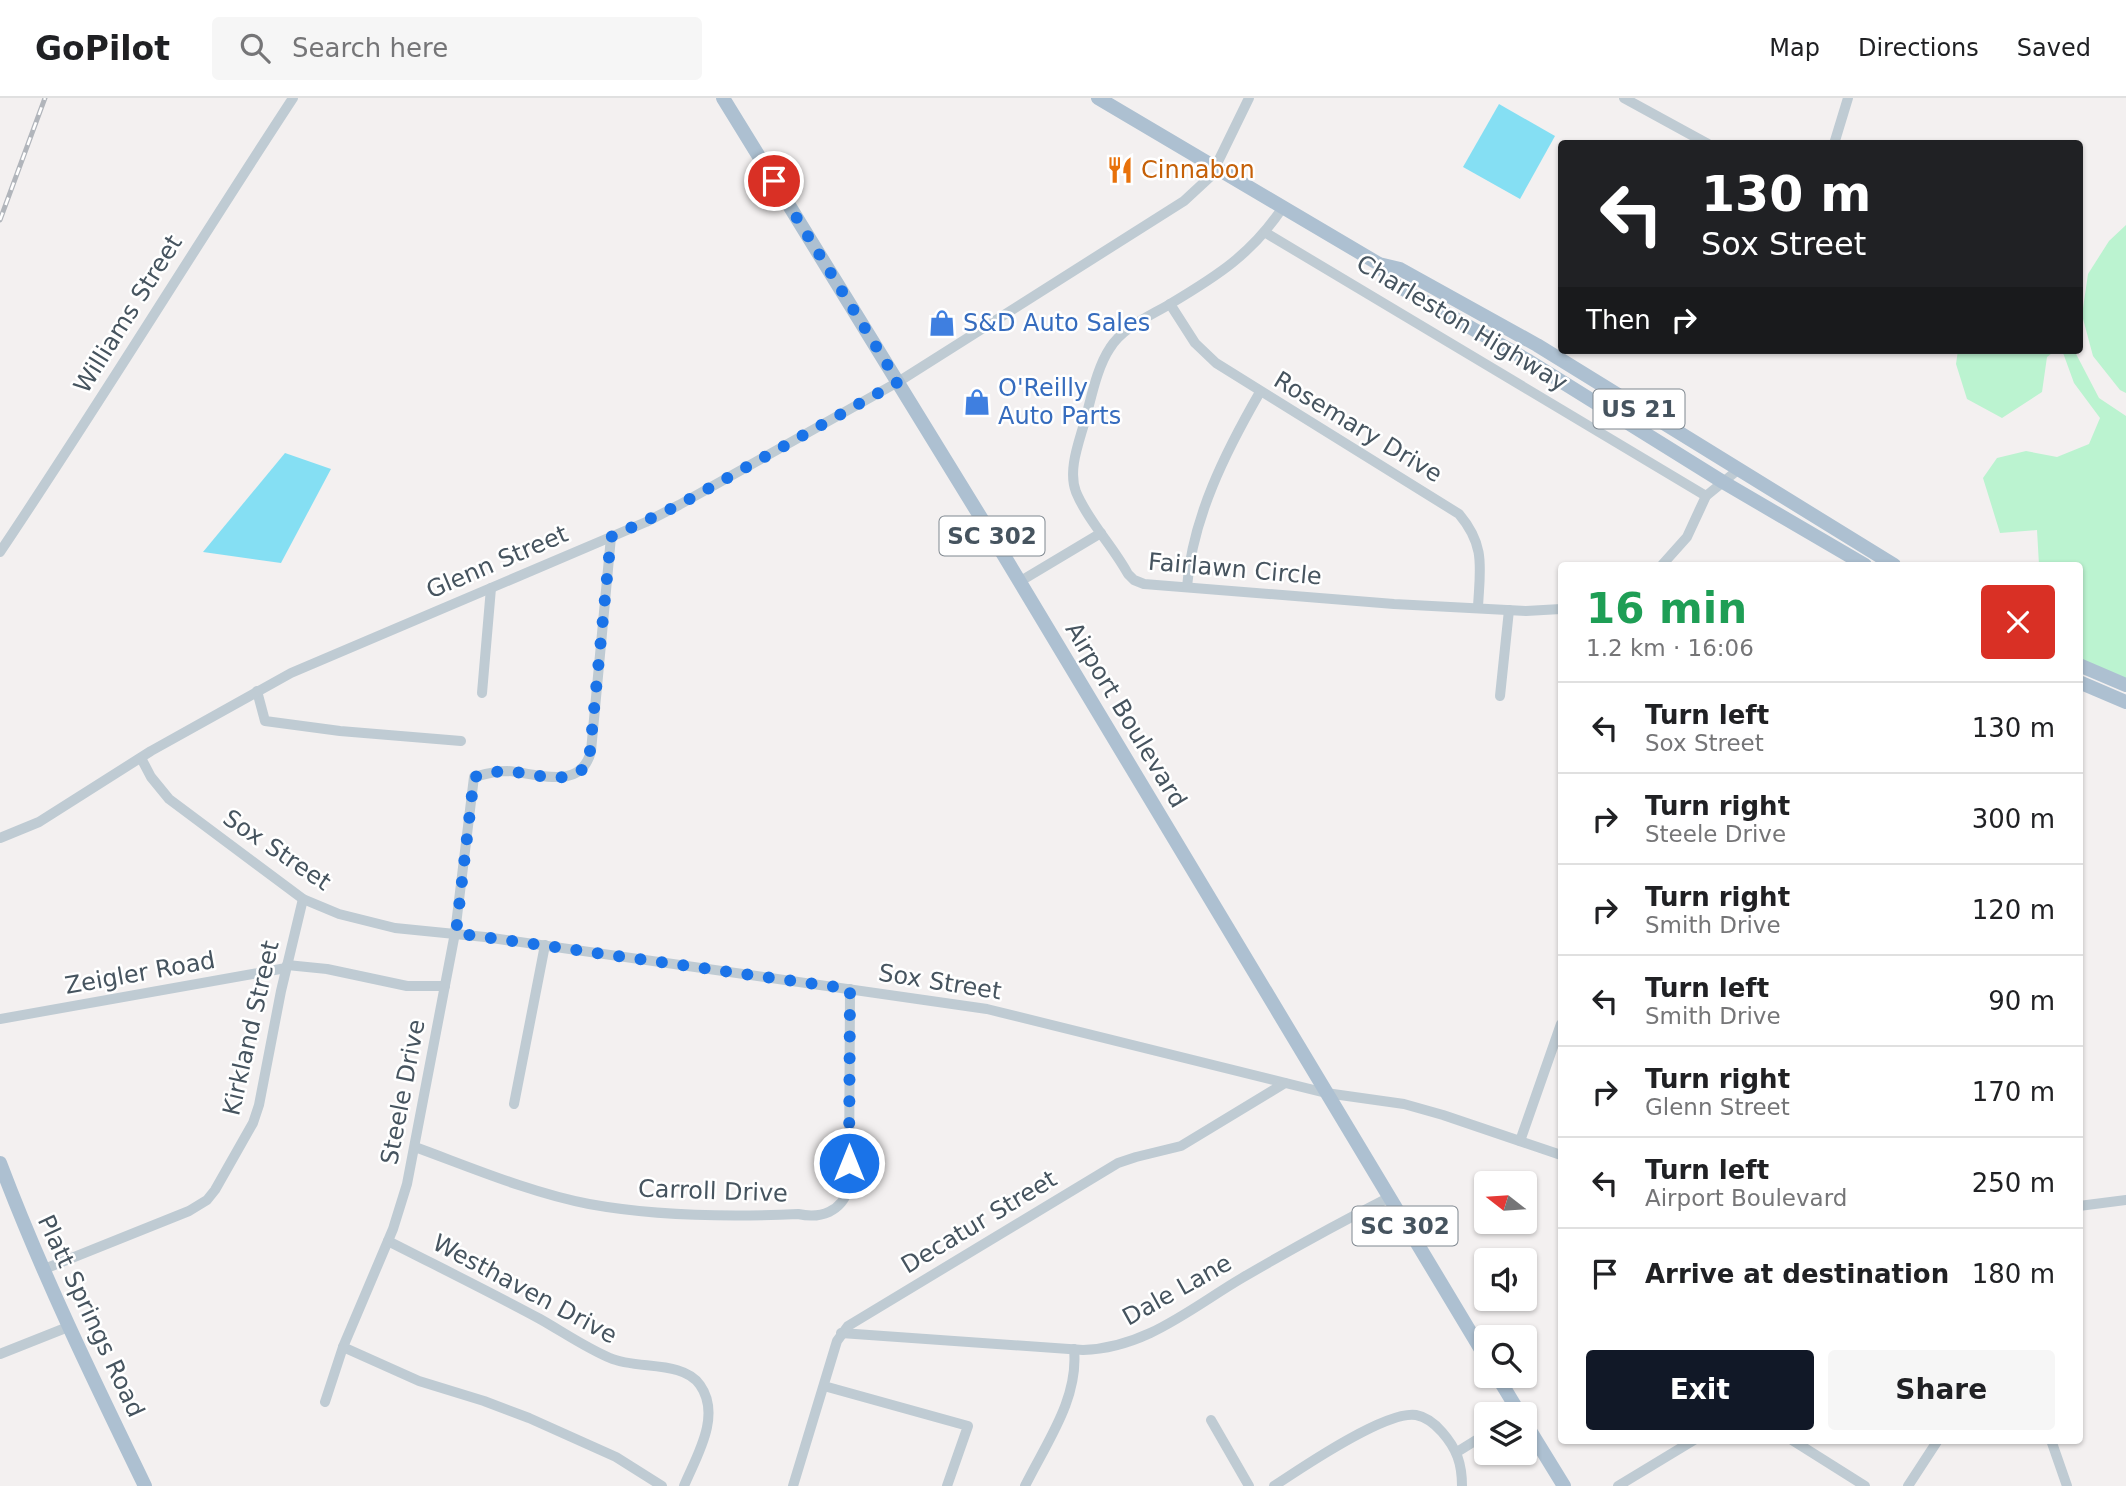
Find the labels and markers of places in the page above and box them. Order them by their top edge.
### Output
pin [744,151,804,211]
restaurant icon: Cinnabon [1105,155,1135,185]
place label: Cinnabon [1141,156,1255,184]
shop icon: S&D Auto Sales [927,308,957,338]
place label: S&D Auto Sales [963,309,1150,337]
place label: O'Reilly Auto Parts [998,374,1121,430]
shop icon: O'Reilly Auto Parts [962,387,992,417]

